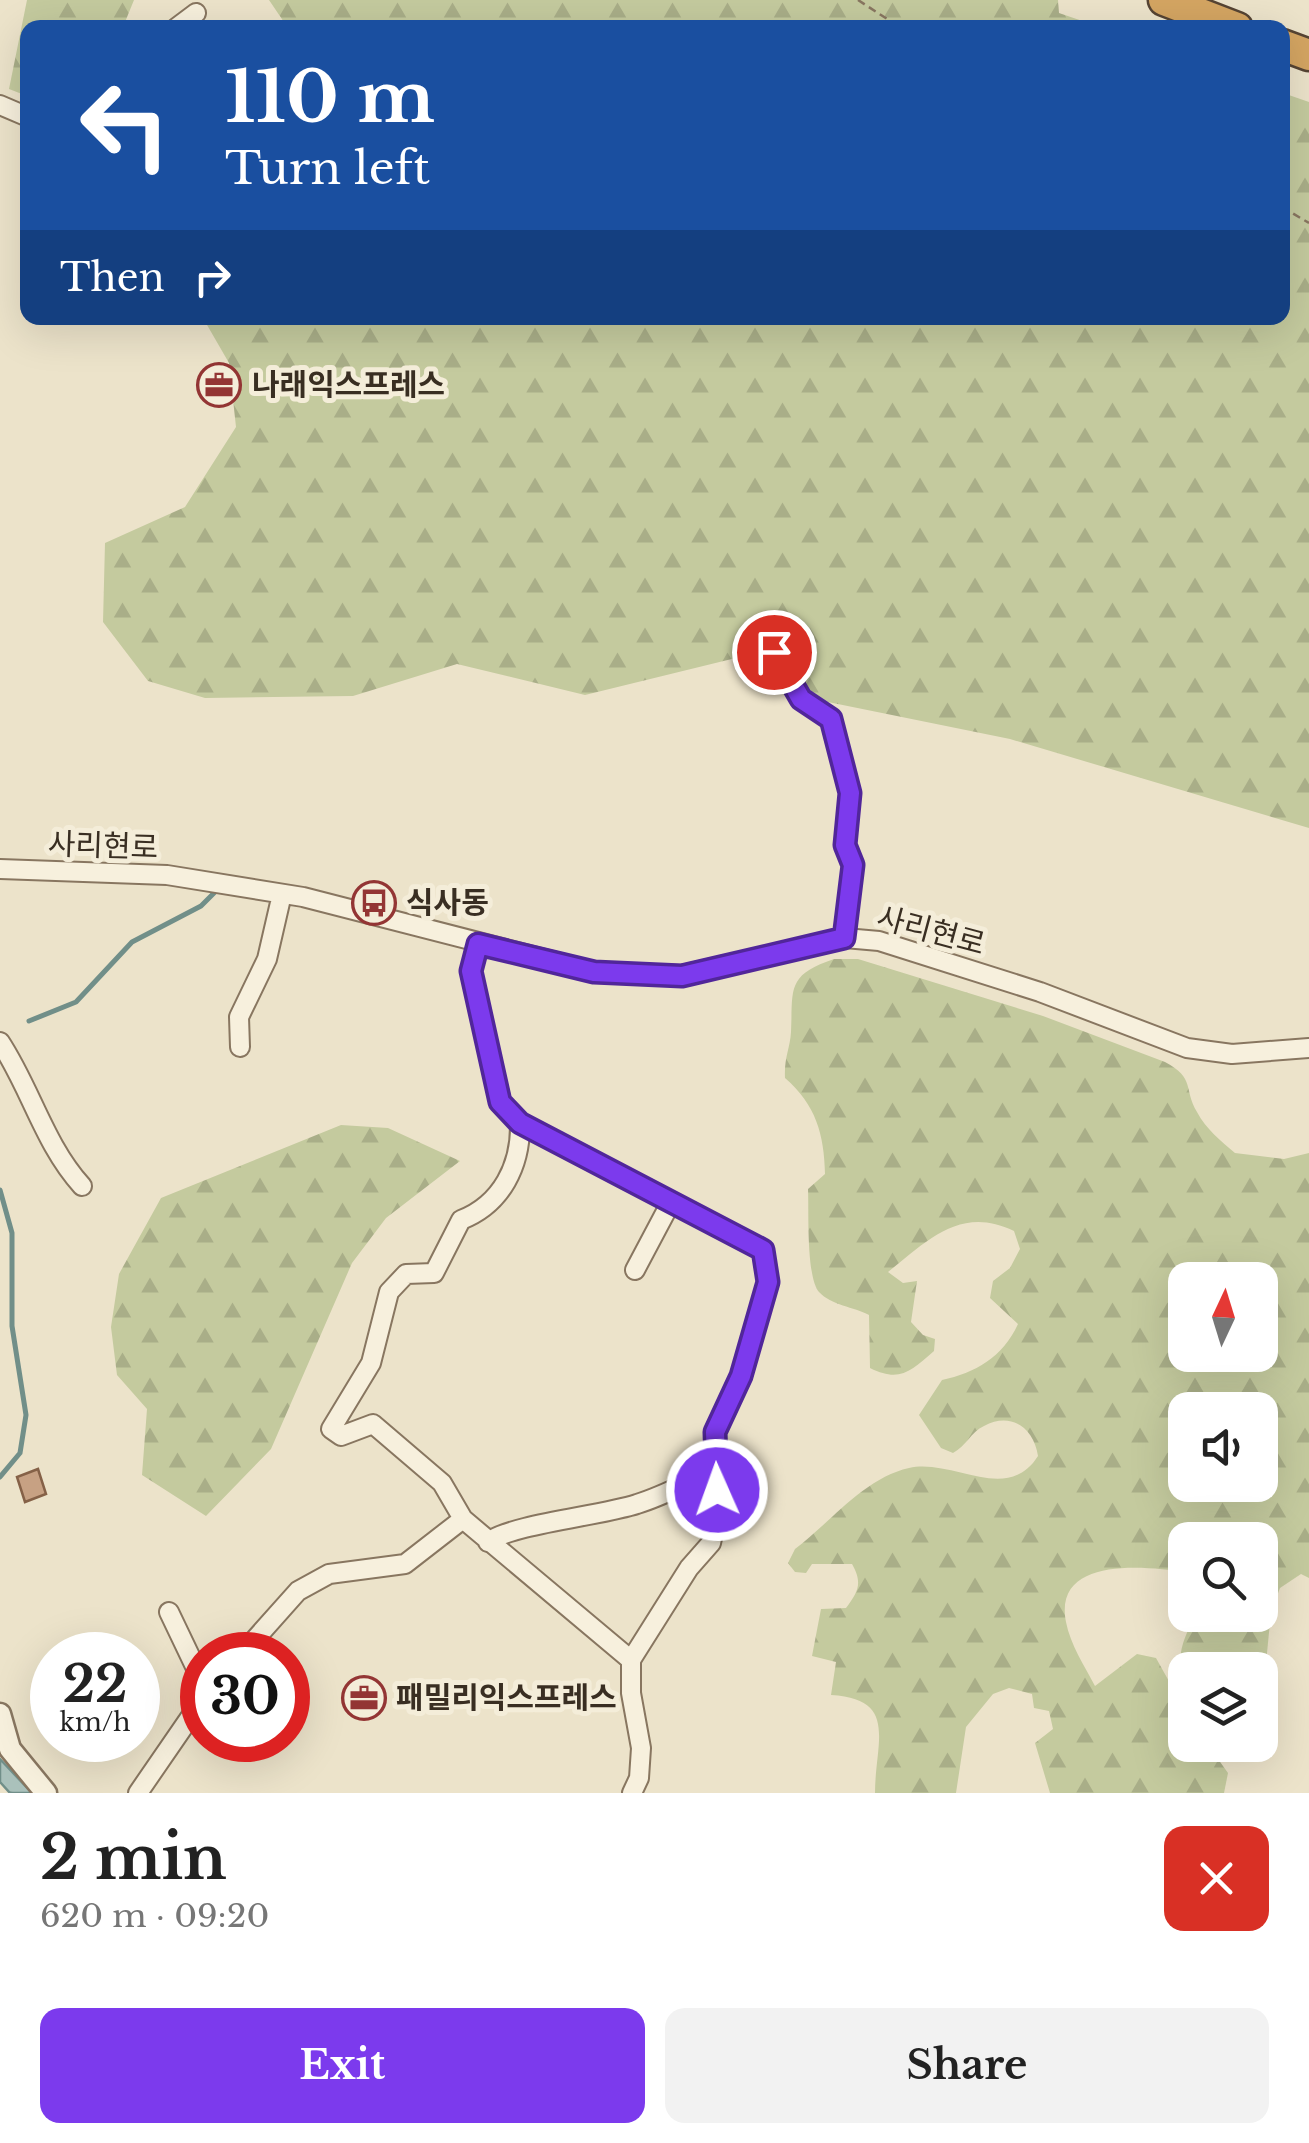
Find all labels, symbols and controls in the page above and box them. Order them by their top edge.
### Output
text: 110 m [225,54,435,141]
icon: left [60,60,190,190]
text: Turn left [225,140,430,196]
icon: right [185,250,240,305]
text: Then [60,254,165,301]
office icon: 나래익스프레스 [196,362,242,408]
place label: 나래익스프레스 [252,366,445,403]
pin [732,610,817,695]
icon: arrive [747,625,802,680]
street label: 사리현로 [47,825,159,866]
bus stop icon: 식사동 [351,880,397,926]
place label: 식사동 [406,884,489,921]
street label: 사리현로 [873,898,989,963]
north arrow [1168,1262,1278,1372]
map controls [1168,1262,1278,1762]
button: sound [1168,1392,1278,1502]
position arrow [665,1438,769,1542]
button: search [1168,1522,1278,1632]
speed limit sign: 30 [180,1632,310,1762]
button: layers [1168,1652,1278,1762]
text: 22 [62,1653,128,1716]
office icon: 패밀리익스프레스 [341,1675,387,1721]
place label: 패밀리익스프레스 [396,1679,617,1716]
text: km/h [60,1707,130,1738]
text: 2 min [40,1821,227,1895]
button: close [1164,1826,1269,1931]
text: 620 m · 09:20 [40,1896,269,1936]
button: Exit [40,2008,645,2123]
button: Share [665,2008,1269,2123]

